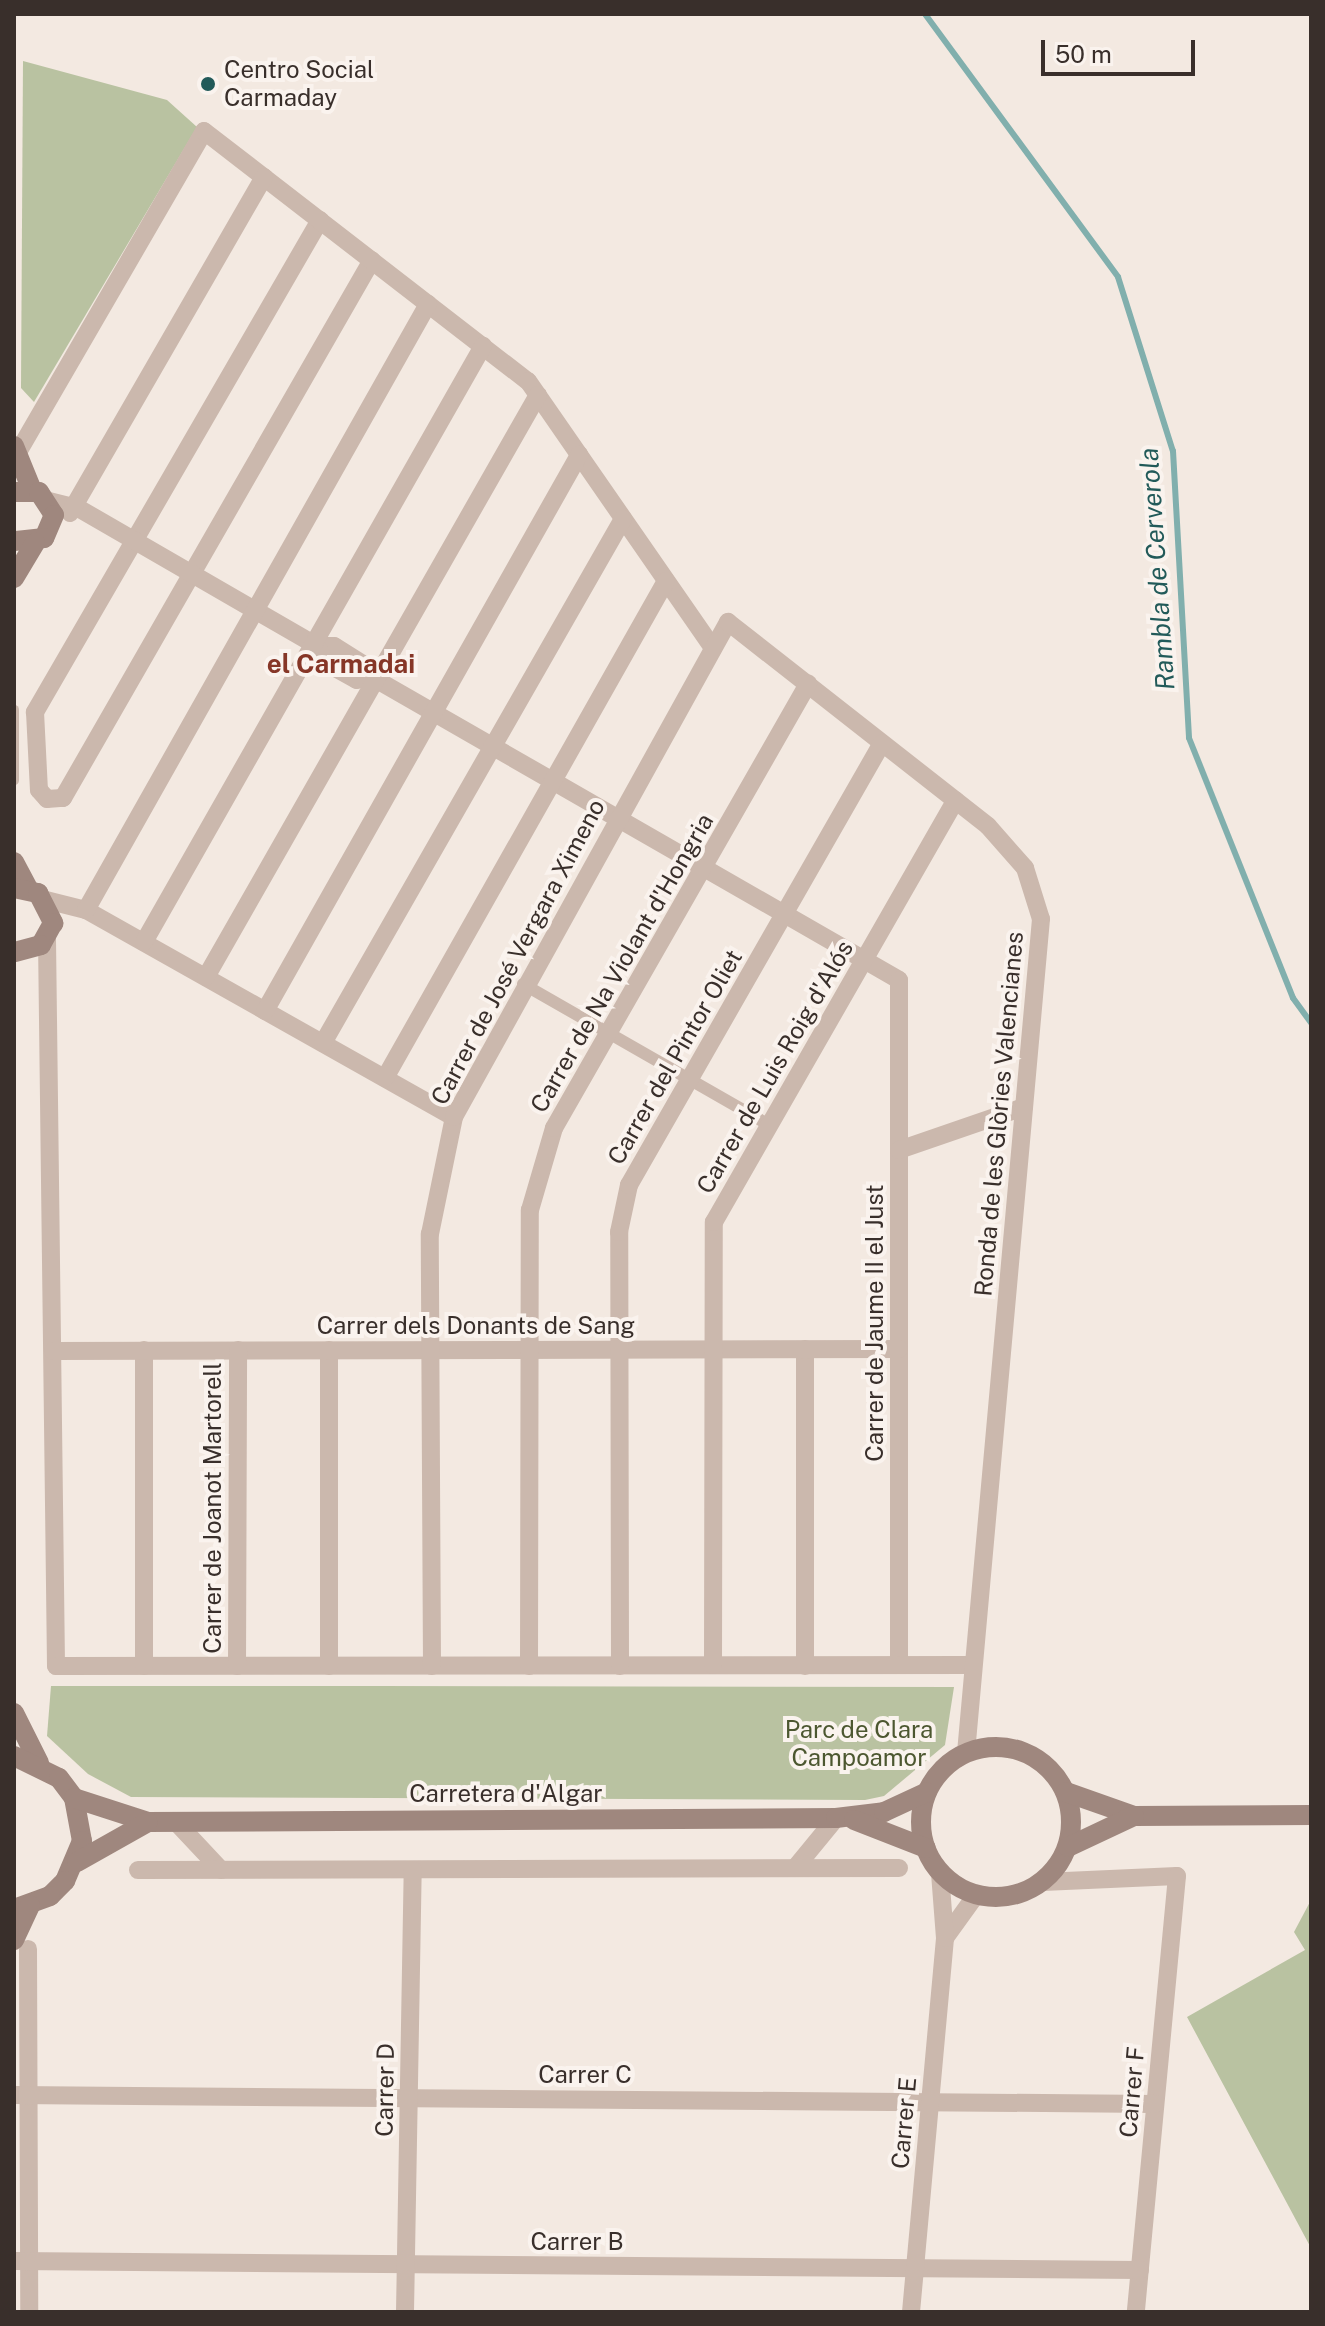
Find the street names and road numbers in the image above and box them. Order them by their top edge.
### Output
street label: Carrer de José Vergara Ximeno [425,794,611,1110]
street label: Carrer de Na Violant d'Hongria [524,808,720,1118]
street label: Ronda de les Glòries Valencianes [969,930,1029,1298]
street label: Carrer de Luis Roig d'Alós [690,935,860,1199]
street label: Carrer del Pintor Oliet [602,944,748,1170]
street label: Carrer de Jaume II el Just [861,1184,889,1462]
street label: Carrer dels Donants de Sang [316,1312,636,1340]
street label: Carrer de Joanot Martorell [199,1362,227,1654]
street label: Carretera d'Algar [409,1780,603,1808]
street label: Carrer D [370,2043,400,2137]
street label: Carrer F [1114,2045,1150,2139]
street label: Carrer C [538,2061,632,2089]
street label: Carrer E [886,2076,922,2170]
street label: Carrer B [530,2228,624,2256]

